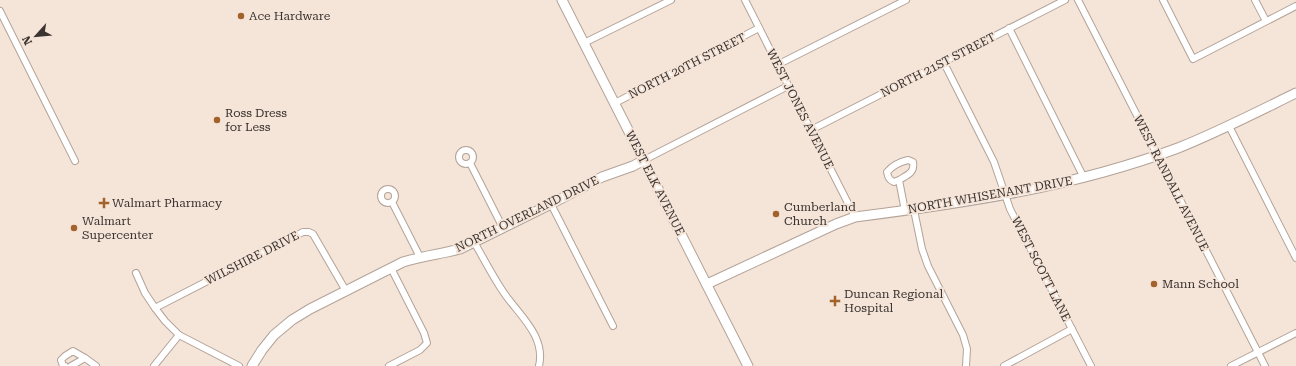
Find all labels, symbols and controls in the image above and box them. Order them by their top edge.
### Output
place label: Ace Hardware [249,9,331,23]
marker: Ace Hardware [236,11,246,21]
north arrow [16,16,56,56]
street label: NORTH 20TH STREET [626,30,748,102]
street label: NORTH 21ST STREET [878,30,998,100]
text: N [20,33,35,47]
street label: WEST JONES AVENUE [764,47,836,171]
place label: Ross Dress for Less [225,106,287,134]
street label: WEST RANDALL AVENUE [1131,113,1211,253]
marker: Ross Dress for Less [212,115,222,125]
street label: WEST ELK AVENUE [622,128,688,238]
street label: NORTH OVERLAND DRIVE [453,173,601,255]
street label: NORTH WHISENANT DRIVE [907,174,1073,216]
place label: Walmart Pharmacy [112,196,223,210]
marker: Walmart Pharmacy [99,198,109,208]
place label: Cumberland Church [784,200,856,228]
marker: Cumberland Church [771,209,781,219]
place label: Walmart Supercenter [82,214,153,242]
street label: WEST SCOTT LANE [1008,214,1074,324]
marker: Walmart Supercenter [69,223,79,233]
street label: WILSHIRE DRIVE [203,228,301,288]
place label: Mann School [1162,277,1239,291]
marker: Mann School [1149,279,1159,289]
place label: Duncan Regional Hospital [844,287,943,315]
marker: Duncan Regional Hospital [829,295,841,307]

